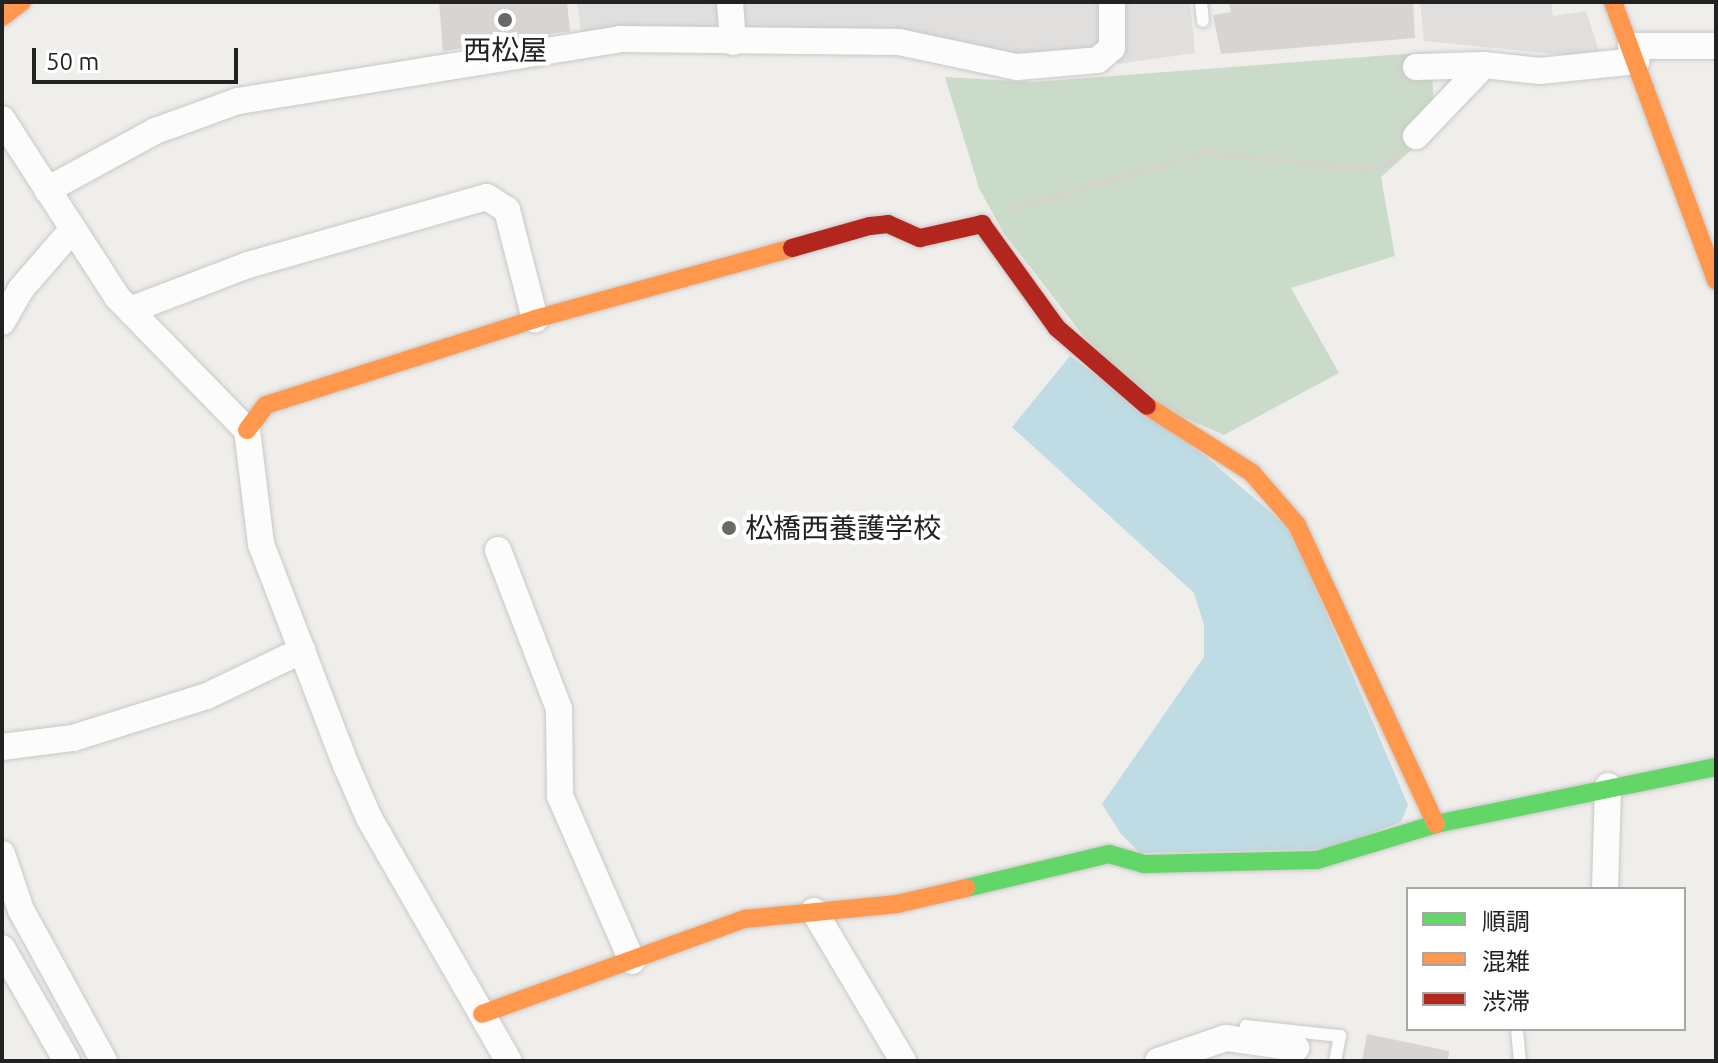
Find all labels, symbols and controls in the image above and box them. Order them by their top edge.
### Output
marker: 西松屋 [496,11,514,29]
scale bar [36,32,242,82]
place label: 西松屋 [463,33,547,67]
text: 50 m [46,48,99,75]
place label: 松橋西養護学校 [745,511,941,545]
marker: 松橋西養護学校 [720,519,738,537]
legend [1406,887,1686,1031]
text: 順調 [1482,908,1530,935]
text: 混雑 [1482,948,1530,975]
text: 渋滞 [1482,988,1530,1015]

